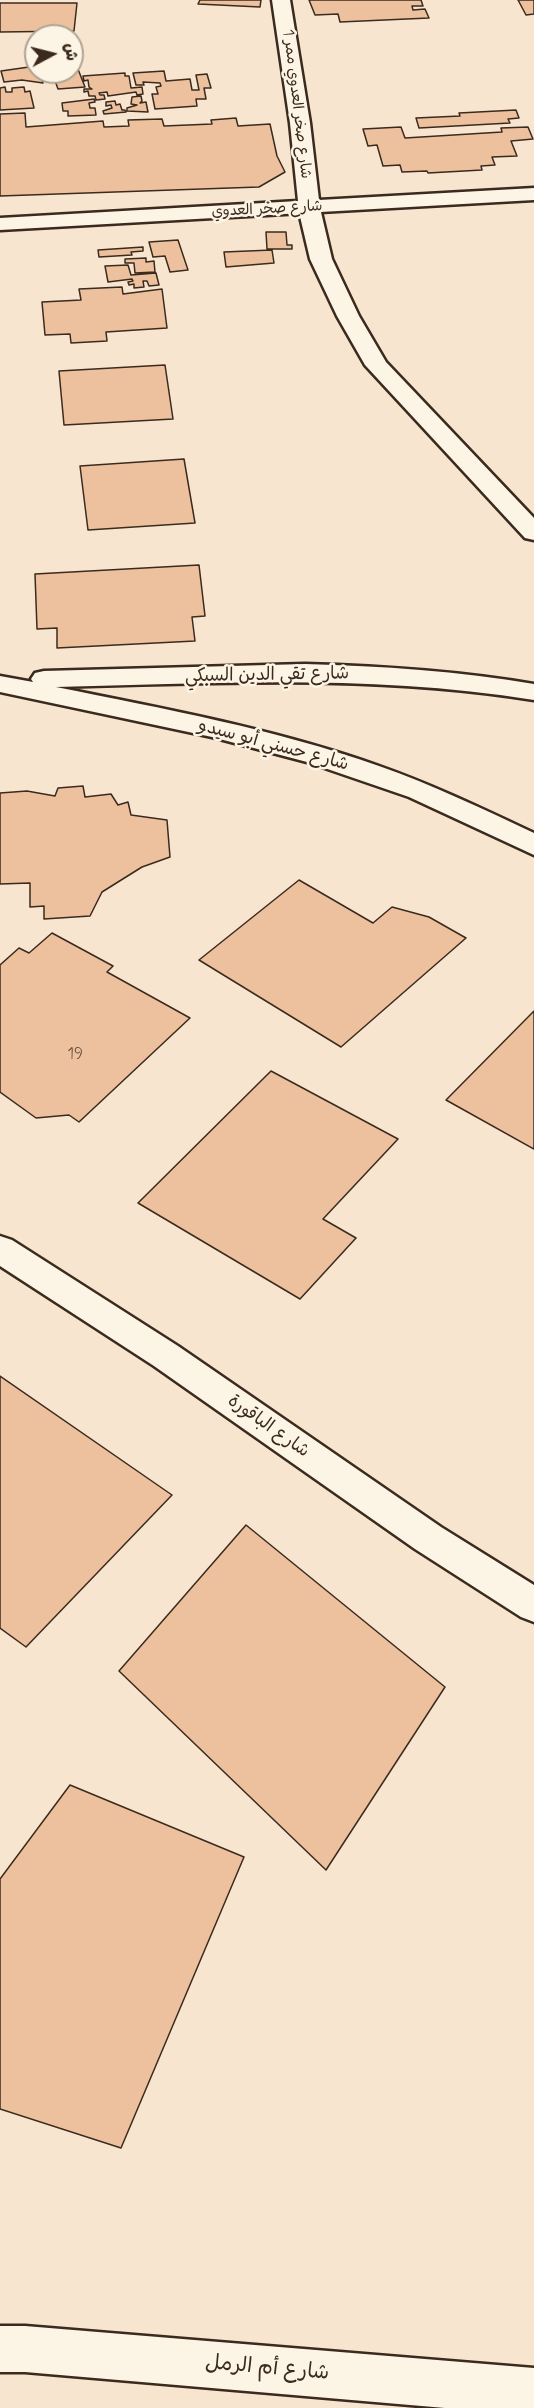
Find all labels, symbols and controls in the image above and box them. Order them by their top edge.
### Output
north arrow [24,24,84,84]
street label: شارع صخر العدوي ممر 1 [278,28,314,180]
text: ش [59,42,82,62]
street label: شارع صخر العدوي [211,198,323,222]
street label: شارع تقي الدين السبكي [185,664,349,688]
street label: شارع حسني أبو سيدو [195,715,351,777]
house number: 19 [67,1046,83,1064]
street label: شارع الباقورة [223,1391,313,1463]
street label: شارع أم الرمل [204,2351,330,2387]

